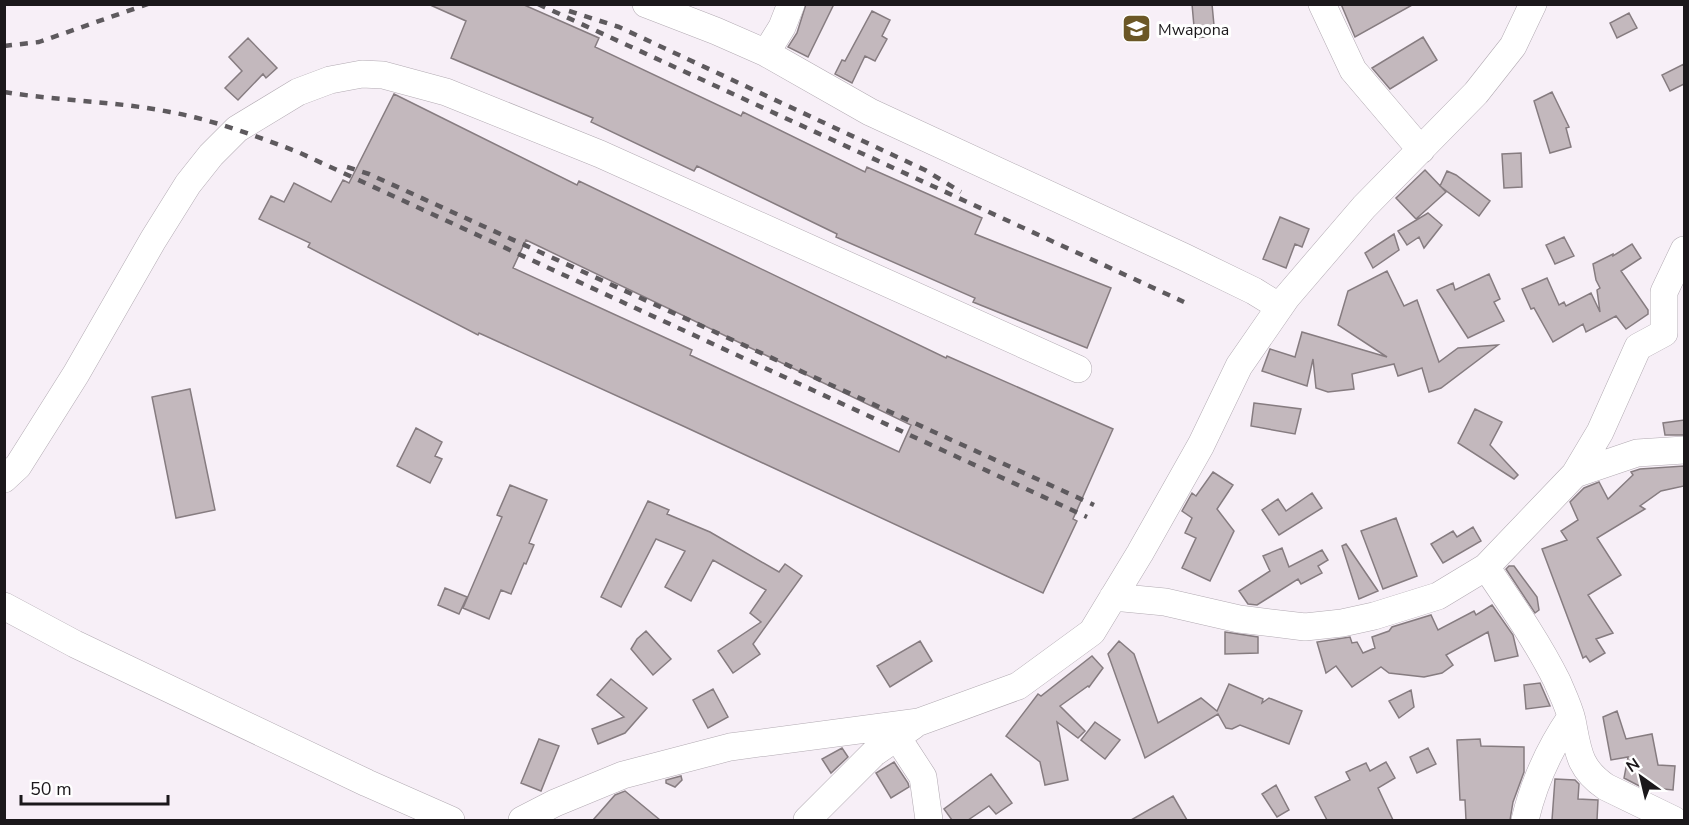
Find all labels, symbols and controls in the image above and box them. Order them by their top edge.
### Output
school or university icon: Mwapona [1121,13,1153,45]
place label: Mwapona [1158,19,1229,41]
north arrow [1611,747,1671,807]
text: N [1622,753,1644,778]
scale bar [21,768,168,806]
text: 50 m [30,777,72,801]

